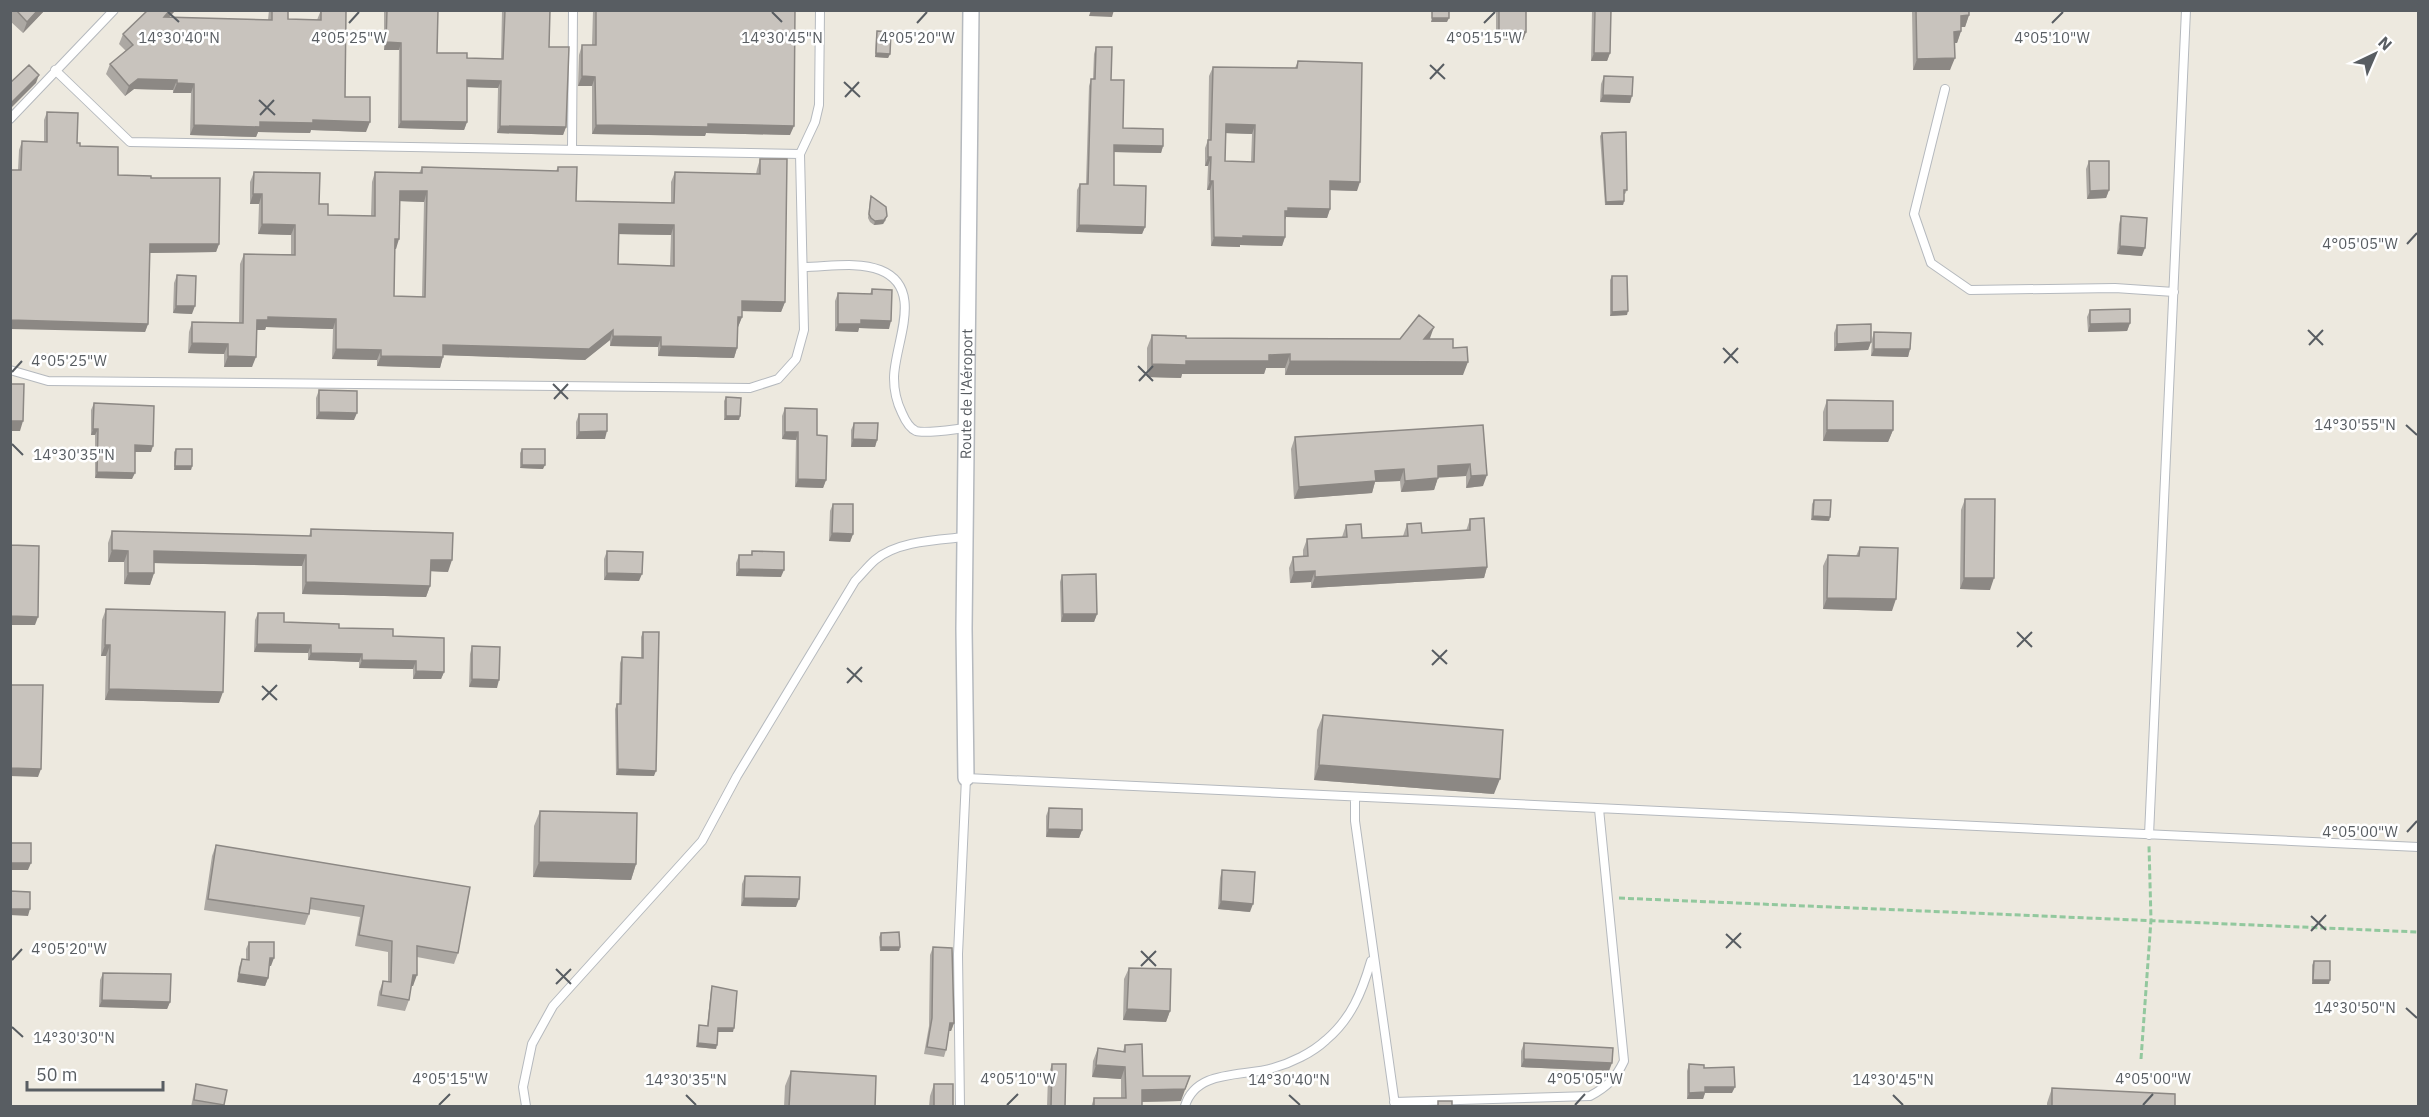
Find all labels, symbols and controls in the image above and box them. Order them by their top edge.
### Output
north arrow [2345,24,2405,84]
text: 14°30'40"N [138,28,220,47]
text: 4°05'25"W [311,28,387,47]
text: 14°30'45"N [741,28,823,47]
text: 4°05'20"W [879,28,955,47]
text: 4°05'15"W [1446,28,1522,47]
text: 4°05'10"W [2014,28,2090,47]
text: N [2374,32,2397,54]
text: 4°05'05"W [2322,234,2398,253]
street label: Route de l'Aéroport [956,329,976,459]
text: 4°05'25"W [31,351,107,370]
text: 14°30'55"N [2314,415,2396,434]
text: 14°30'35"N [33,445,115,464]
text: 4°05'00"W [2322,822,2398,841]
text: 4°05'20"W [31,939,107,958]
text: 14°30'50"N [2314,998,2396,1017]
text: 14°30'30"N [33,1028,115,1047]
scale bar [27,1054,164,1092]
text: 50 m [36,1063,78,1086]
text: 4°05'15"W [412,1069,488,1088]
text: 4°05'10"W [980,1069,1056,1088]
text: 4°05'05"W [1547,1069,1623,1088]
text: 4°05'00"W [2115,1069,2191,1088]
text: 14°30'35"N [645,1070,727,1089]
text: 14°30'40"N [1248,1070,1330,1089]
text: 14°30'45"N [1852,1070,1934,1089]

